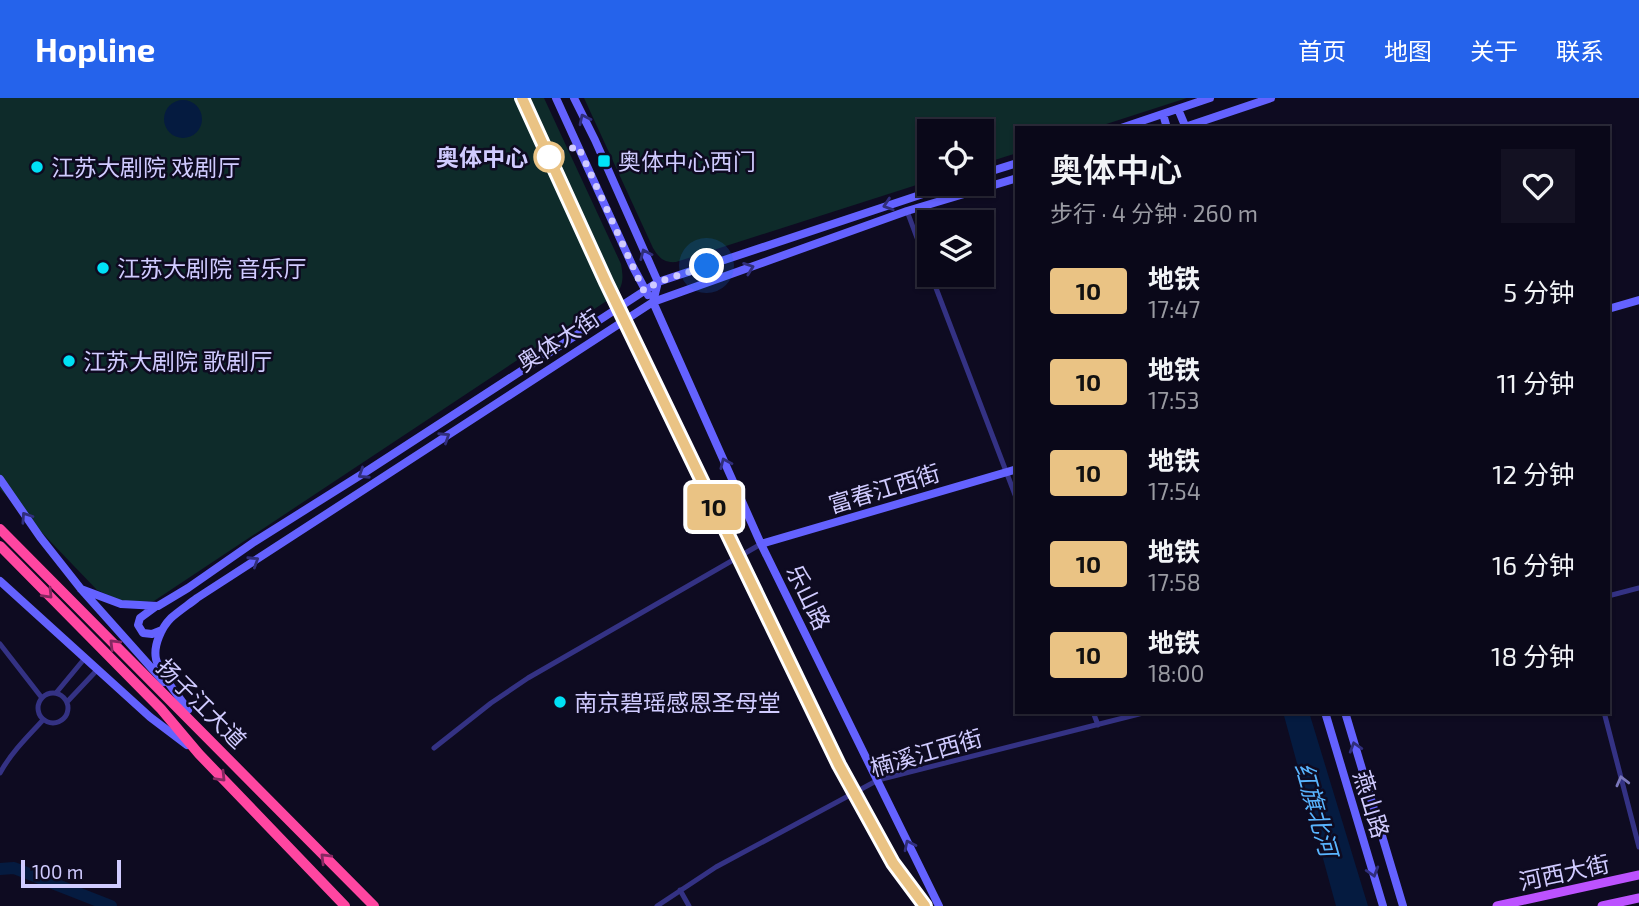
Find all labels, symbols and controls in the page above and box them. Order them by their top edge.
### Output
text: Hopline [35,29,155,69]
text: 首页 [1298,36,1346,65]
text: 地图 [1384,36,1432,65]
text: 关于 [1470,36,1518,65]
text: 联系 [1556,36,1604,65]
one-way arrow [579,114,593,126]
map controls [917,119,994,287]
button: locate [917,119,994,196]
marker: 奥体中心 [534,142,564,172]
place label: 奥体中心 [436,143,528,171]
place label: 奥体中心西门 [618,147,756,175]
text: 奥体中心 [1050,149,1182,189]
button: heart [1501,149,1575,223]
place label: 江苏大剧院 戏剧厅 [51,153,240,181]
marker: 奥体中心西门 [596,153,612,169]
marker: 江苏大剧院 戏剧厅 [29,159,45,175]
one-way arrow [883,197,895,211]
text: 步行 · 4 分钟 · 260 m [1050,199,1258,227]
button: layers [917,210,994,287]
your location [689,248,724,283]
one-way arrow [639,249,653,261]
place label: 江苏大剧院 音乐厅 [117,254,306,282]
marker: 江苏大剧院 音乐厅 [95,260,111,276]
one-way arrow [742,262,754,276]
text: 地铁 [1148,262,1200,293]
text: 10 [1076,276,1101,305]
text: 5 分钟 [1503,276,1575,307]
text: 17:47 [1148,295,1200,323]
street label: 奥体大街 [512,303,604,377]
place label: 江苏大剧院 歌剧厅 [83,347,272,375]
marker: 江苏大剧院 歌剧厅 [61,353,77,369]
text: 地铁 [1148,353,1200,384]
text: 10 [1076,367,1101,396]
text: 11 分钟 [1497,367,1575,398]
text: 17:53 [1148,386,1199,414]
one-way arrow [437,432,450,445]
text: 地铁 [1148,444,1200,475]
one-way arrow [719,458,733,470]
street label: 富春江西街 [825,458,943,518]
text: 10 [1076,458,1101,487]
text: 12 分钟 [1492,458,1575,489]
one-way arrow [357,465,370,478]
text: 17:54 [1148,477,1201,505]
line badge: 10 [682,484,746,530]
text: 10 [701,492,727,521]
one-way arrow [22,512,34,525]
text: 地铁 [1148,535,1200,566]
text: 10 [1076,549,1101,578]
text: 16 分钟 [1492,549,1575,580]
one-way arrow [246,556,259,569]
street label: 乐山路 [781,560,837,634]
text: 17:58 [1148,568,1201,596]
one-way arrow [40,586,52,598]
text: 地铁 [1148,626,1200,657]
one-way arrow [109,639,122,652]
text: 10 [1076,640,1101,669]
text: 18 分钟 [1491,640,1575,671]
street label: 扬子江大道 [151,652,253,754]
text: 18:00 [1148,659,1204,687]
place label: 南京碧瑶感恩圣母堂 [574,688,781,716]
marker: 南京碧瑶感恩圣母堂 [552,694,568,710]
street label: 楠溪江西街 [867,723,985,781]
one-way arrow [1348,741,1363,753]
water label: 红旗北河 [1290,759,1345,863]
street label: 燕山路 [1349,767,1395,841]
one-way arrow [213,769,226,782]
one-way arrow [1616,775,1630,787]
one-way arrow [903,840,917,852]
street label: 河西大街 [1516,849,1612,895]
one-way arrow [321,853,334,866]
scale bar [21,857,121,889]
text: 100 m [32,860,83,883]
one-way arrow [1364,865,1379,877]

